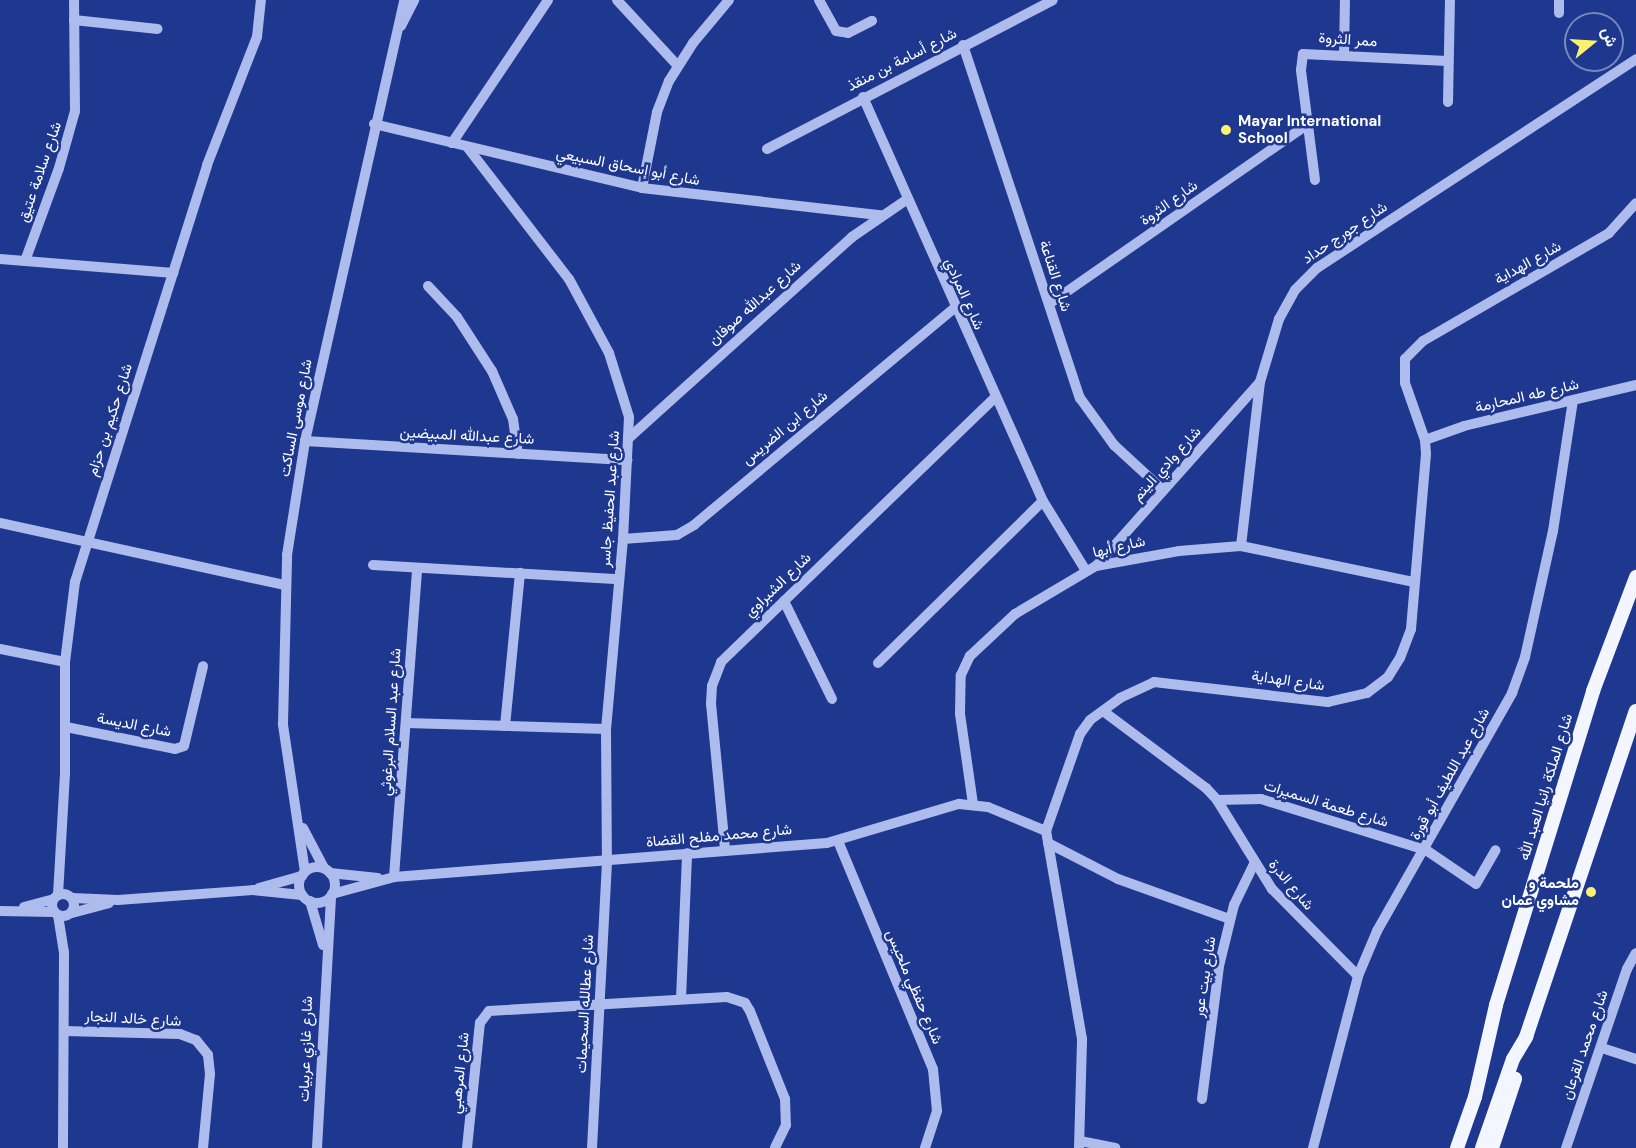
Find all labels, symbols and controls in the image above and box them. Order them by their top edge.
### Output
north arrow [1564,12,1624,72]
street label: شارع أسامة بن منقذ [844,25,960,95]
text: ش [1597,25,1623,49]
street label: ممر الثروة [1318,29,1378,51]
place label: Mayar International School [1238,112,1381,147]
street label: شارع سلامة عتيق [14,119,66,225]
marker: Mayar International School [1219,123,1233,137]
street label: شارع أبو إسحاق السبيعي [555,144,701,190]
street label: شارع الثروة [1137,177,1201,229]
street label: شارع جورج حداد [1299,198,1391,268]
street label: شارع الهداية [1492,237,1564,289]
street label: شارع القناعة [1035,238,1075,314]
street label: شارع المرادي [940,255,988,333]
street label: شارع عبدالله صوفان [705,257,805,349]
street label: شارع موسى الساكت [276,358,316,478]
street label: شارع حكيم بن حزام [83,361,137,479]
street label: شارع طه المحارمة [1473,375,1581,417]
street label: شارع ابن الضريس [738,387,832,469]
street label: شارع عبدالله المبيضين [399,423,535,449]
street label: شارع وادي اليتم [1129,423,1205,505]
street label: شارع عبد الحفيظ جاسر [596,430,624,568]
street label: شارع أبها [1091,532,1147,562]
street label: شارع الشبراوي [741,549,815,621]
street label: شارع عبد السلام البرغوثي [377,648,405,796]
street label: شارع الهداية [1250,667,1326,695]
street label: شارع عبد اللطيف أبو قورة [1406,705,1494,843]
street label: شارع الديسة [95,709,173,741]
street label: شارع الملكة رانيا العبد الله [1515,711,1577,863]
street label: شارع طعمة السميرات [1262,776,1390,832]
street label: شارع محمد مفلح القضاة [645,821,793,851]
street label: شارع الدرة [1265,856,1317,914]
place label: ملحمة و مشاوي عمان [1502,874,1579,909]
marker: ملحمة و مشاوي عمان [1584,885,1598,899]
street label: شارع حفظي ملحيس [882,927,946,1047]
street label: شارع عطالله السحيمات [572,934,598,1074]
street label: شارع بيت عور [1190,935,1220,1019]
street label: شارع محمد القرعان [1558,988,1612,1102]
street label: شارع غازي عربيات [295,996,317,1102]
street label: شارع خالد النجار [84,1007,182,1031]
street label: شارع المرهبي [447,1031,473,1115]

